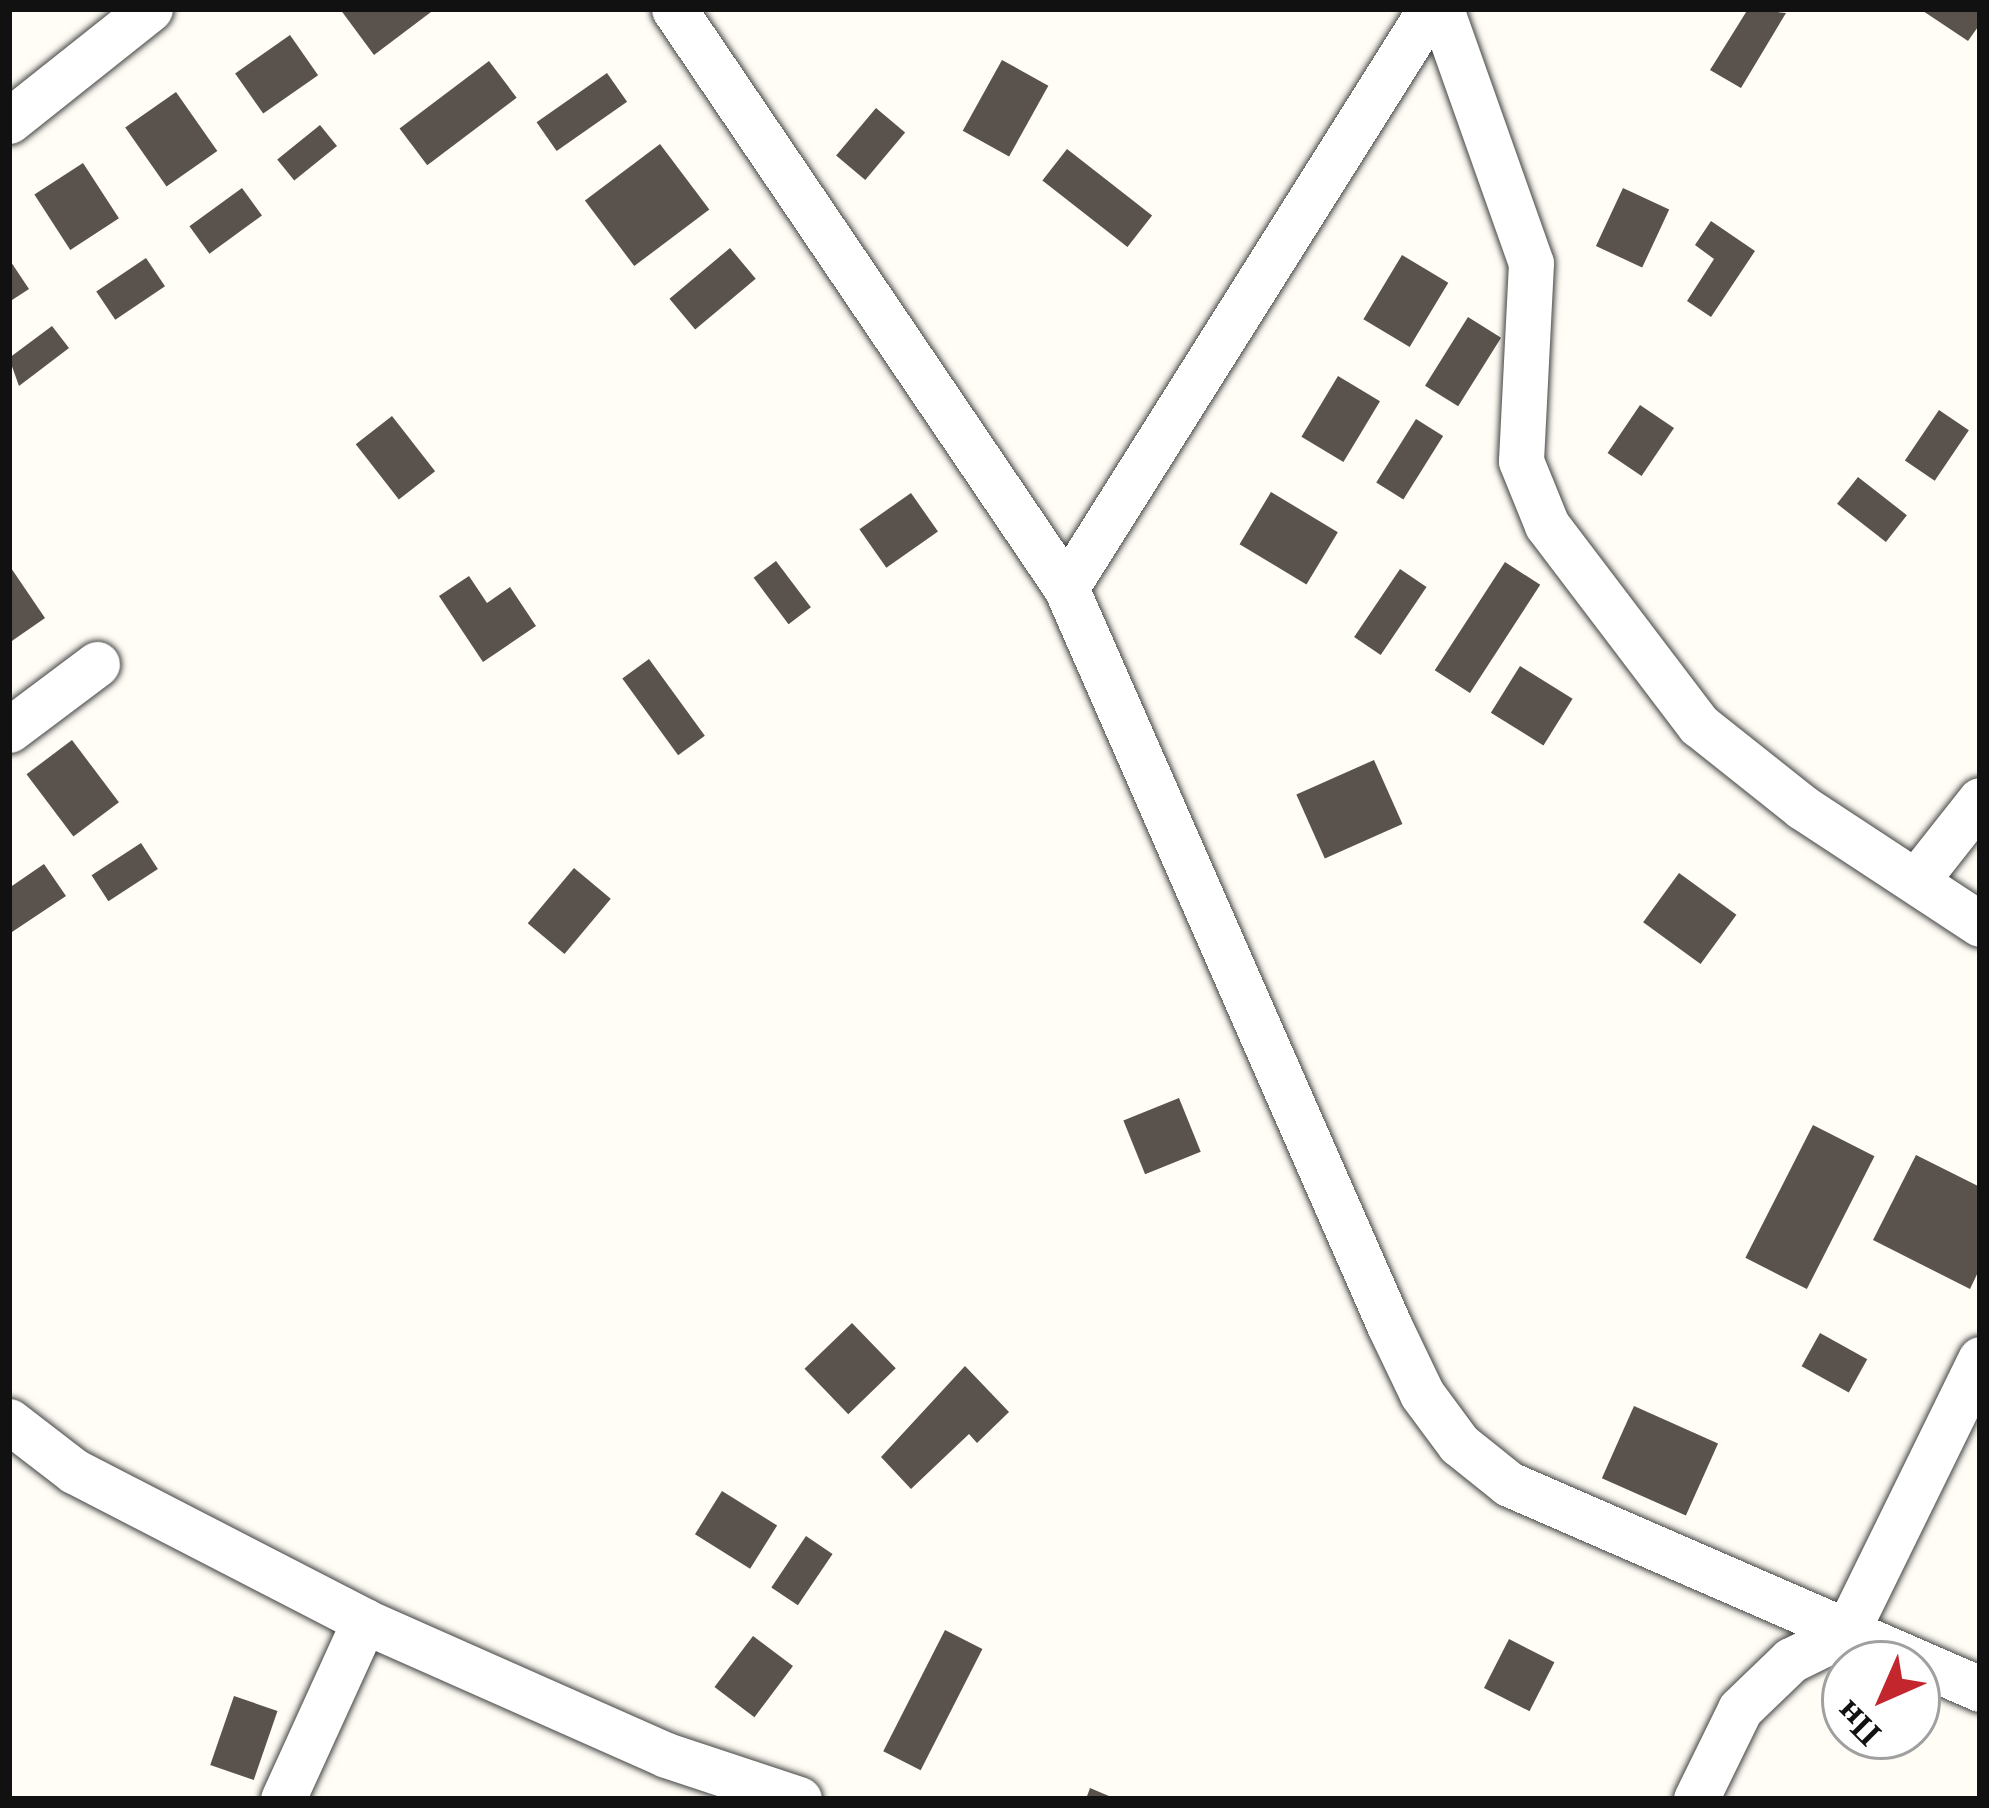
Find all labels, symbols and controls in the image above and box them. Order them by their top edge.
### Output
north arrow [1821,1640,1941,1760]
text: Пн [1826,1692,1889,1755]

